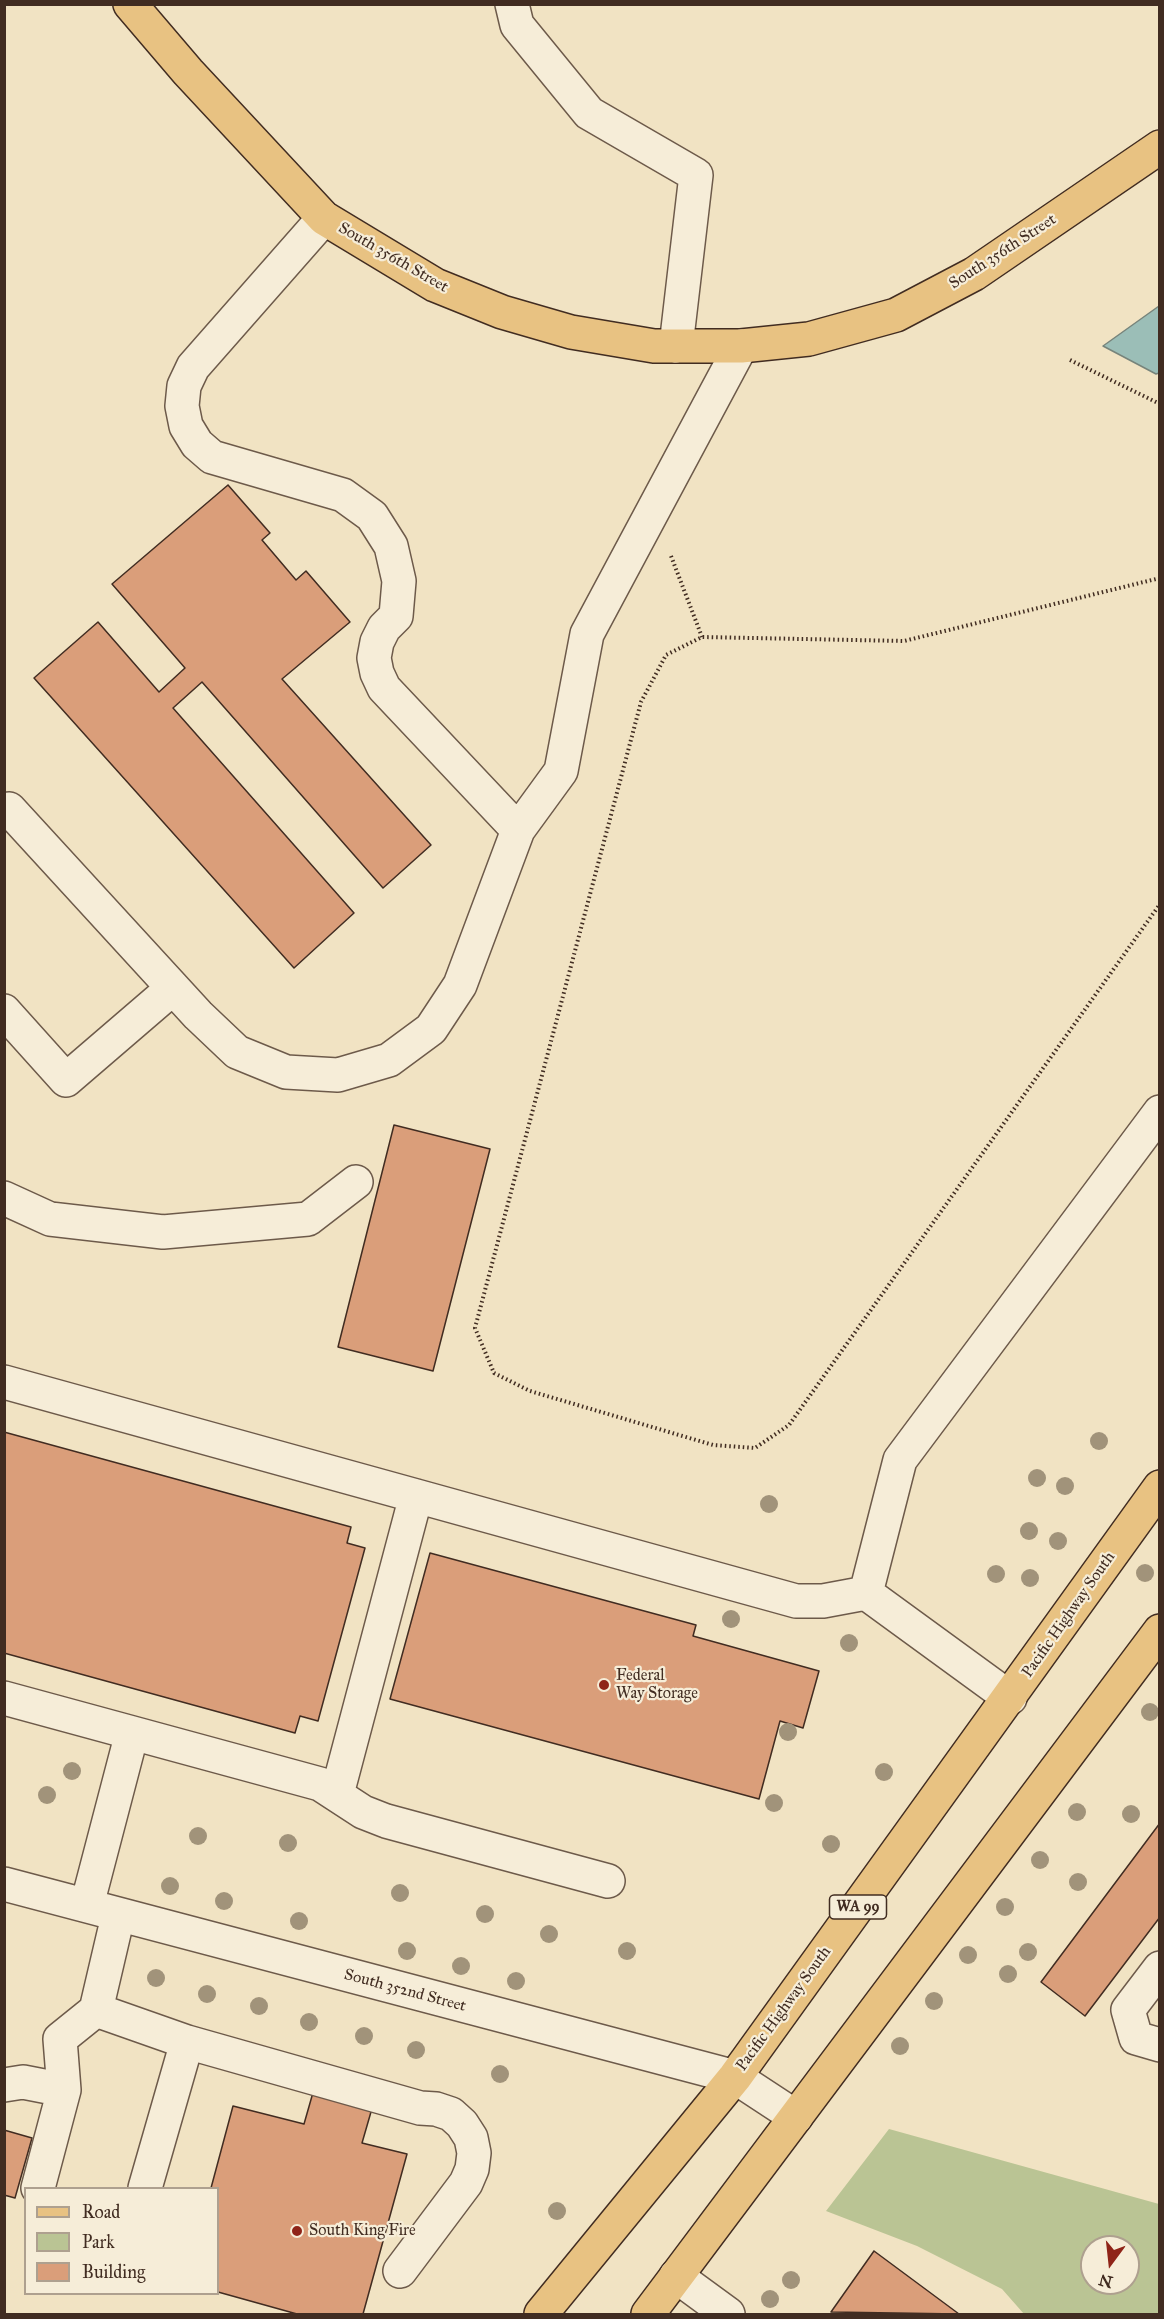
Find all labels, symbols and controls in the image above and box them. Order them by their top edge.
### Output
street label: South 356th Street [946,210,1060,294]
street label: South 356th Street [335,219,451,297]
street label: Pacific Highway South [1018,1548,1120,1682]
place label: Federal Way Storage [616,1666,698,1704]
marker: Federal Way Storage [597,1678,611,1692]
road number: WA 99 [830,1895,886,1919]
street label: Pacific Highway South [732,1943,836,2075]
street label: South 352nd Street [342,1965,468,2017]
legend [24,2187,219,2295]
text: Road [82,2201,120,2223]
place label: South King Fire [309,2221,416,2241]
marker: South King Fire [290,2224,304,2238]
text: Park [82,2231,115,2253]
north arrow [1080,2235,1140,2295]
text: Building [82,2261,145,2283]
text: N [1097,2270,1115,2292]

